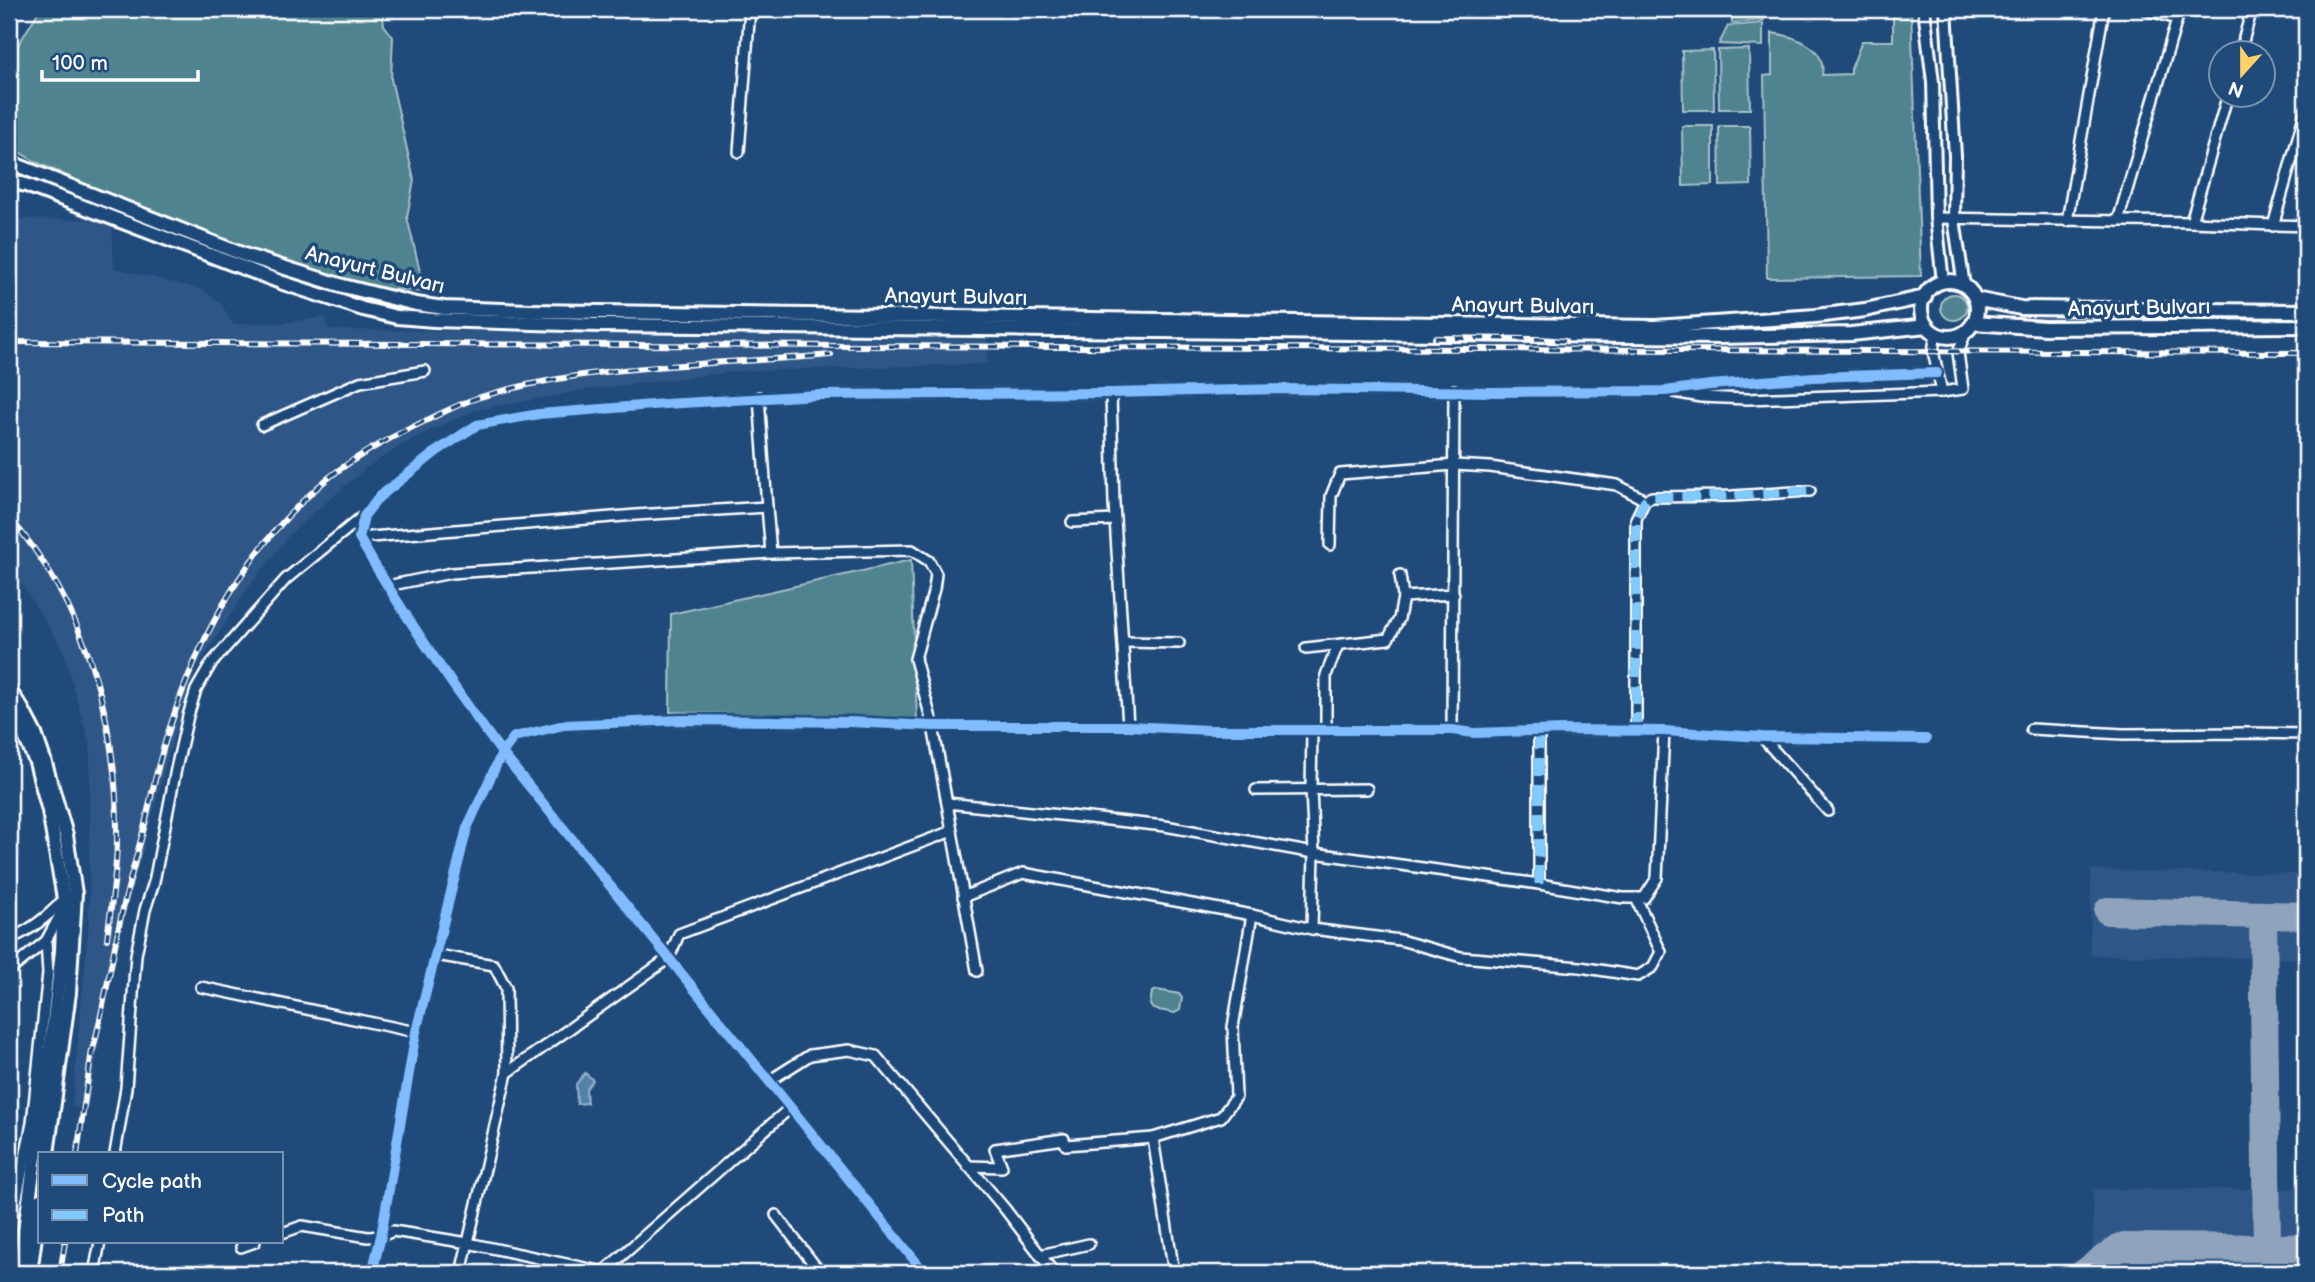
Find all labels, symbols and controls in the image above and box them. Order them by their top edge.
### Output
scale bar [42,38,198,82]
north arrow [2206,38,2276,108]
text: 100 m [52,51,108,76]
text: N [2226,75,2247,102]
street label: Anayurt Bulvarı [303,241,447,299]
street label: Anayurt Bulvarı [884,283,1028,311]
street label: Anayurt Bulvarı [1451,292,1595,320]
street label: Anayurt Bulvarı [2067,294,2211,322]
legend [38,1152,284,1244]
text: Cycle path [102,1169,202,1194]
text: Path [102,1203,144,1228]

